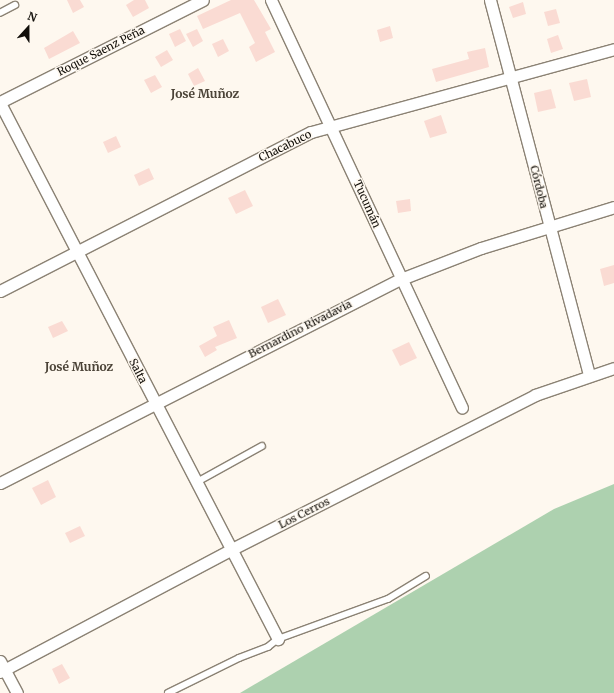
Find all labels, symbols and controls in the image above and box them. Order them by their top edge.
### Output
north arrow [8,8,48,48]
text: N [26,9,39,25]
street label: Roque Saenz Peña [55,23,147,79]
district label: José Muñoz [171,87,239,101]
street label: Chacabuco [256,128,314,164]
street label: Córdoba [527,164,551,210]
street label: Tucumán [351,178,383,230]
street label: Bernardino Rivadavia [246,297,354,361]
street label: Salta [126,356,150,386]
district label: José Muñoz [45,360,113,374]
street label: Los Cerros [276,494,332,532]

